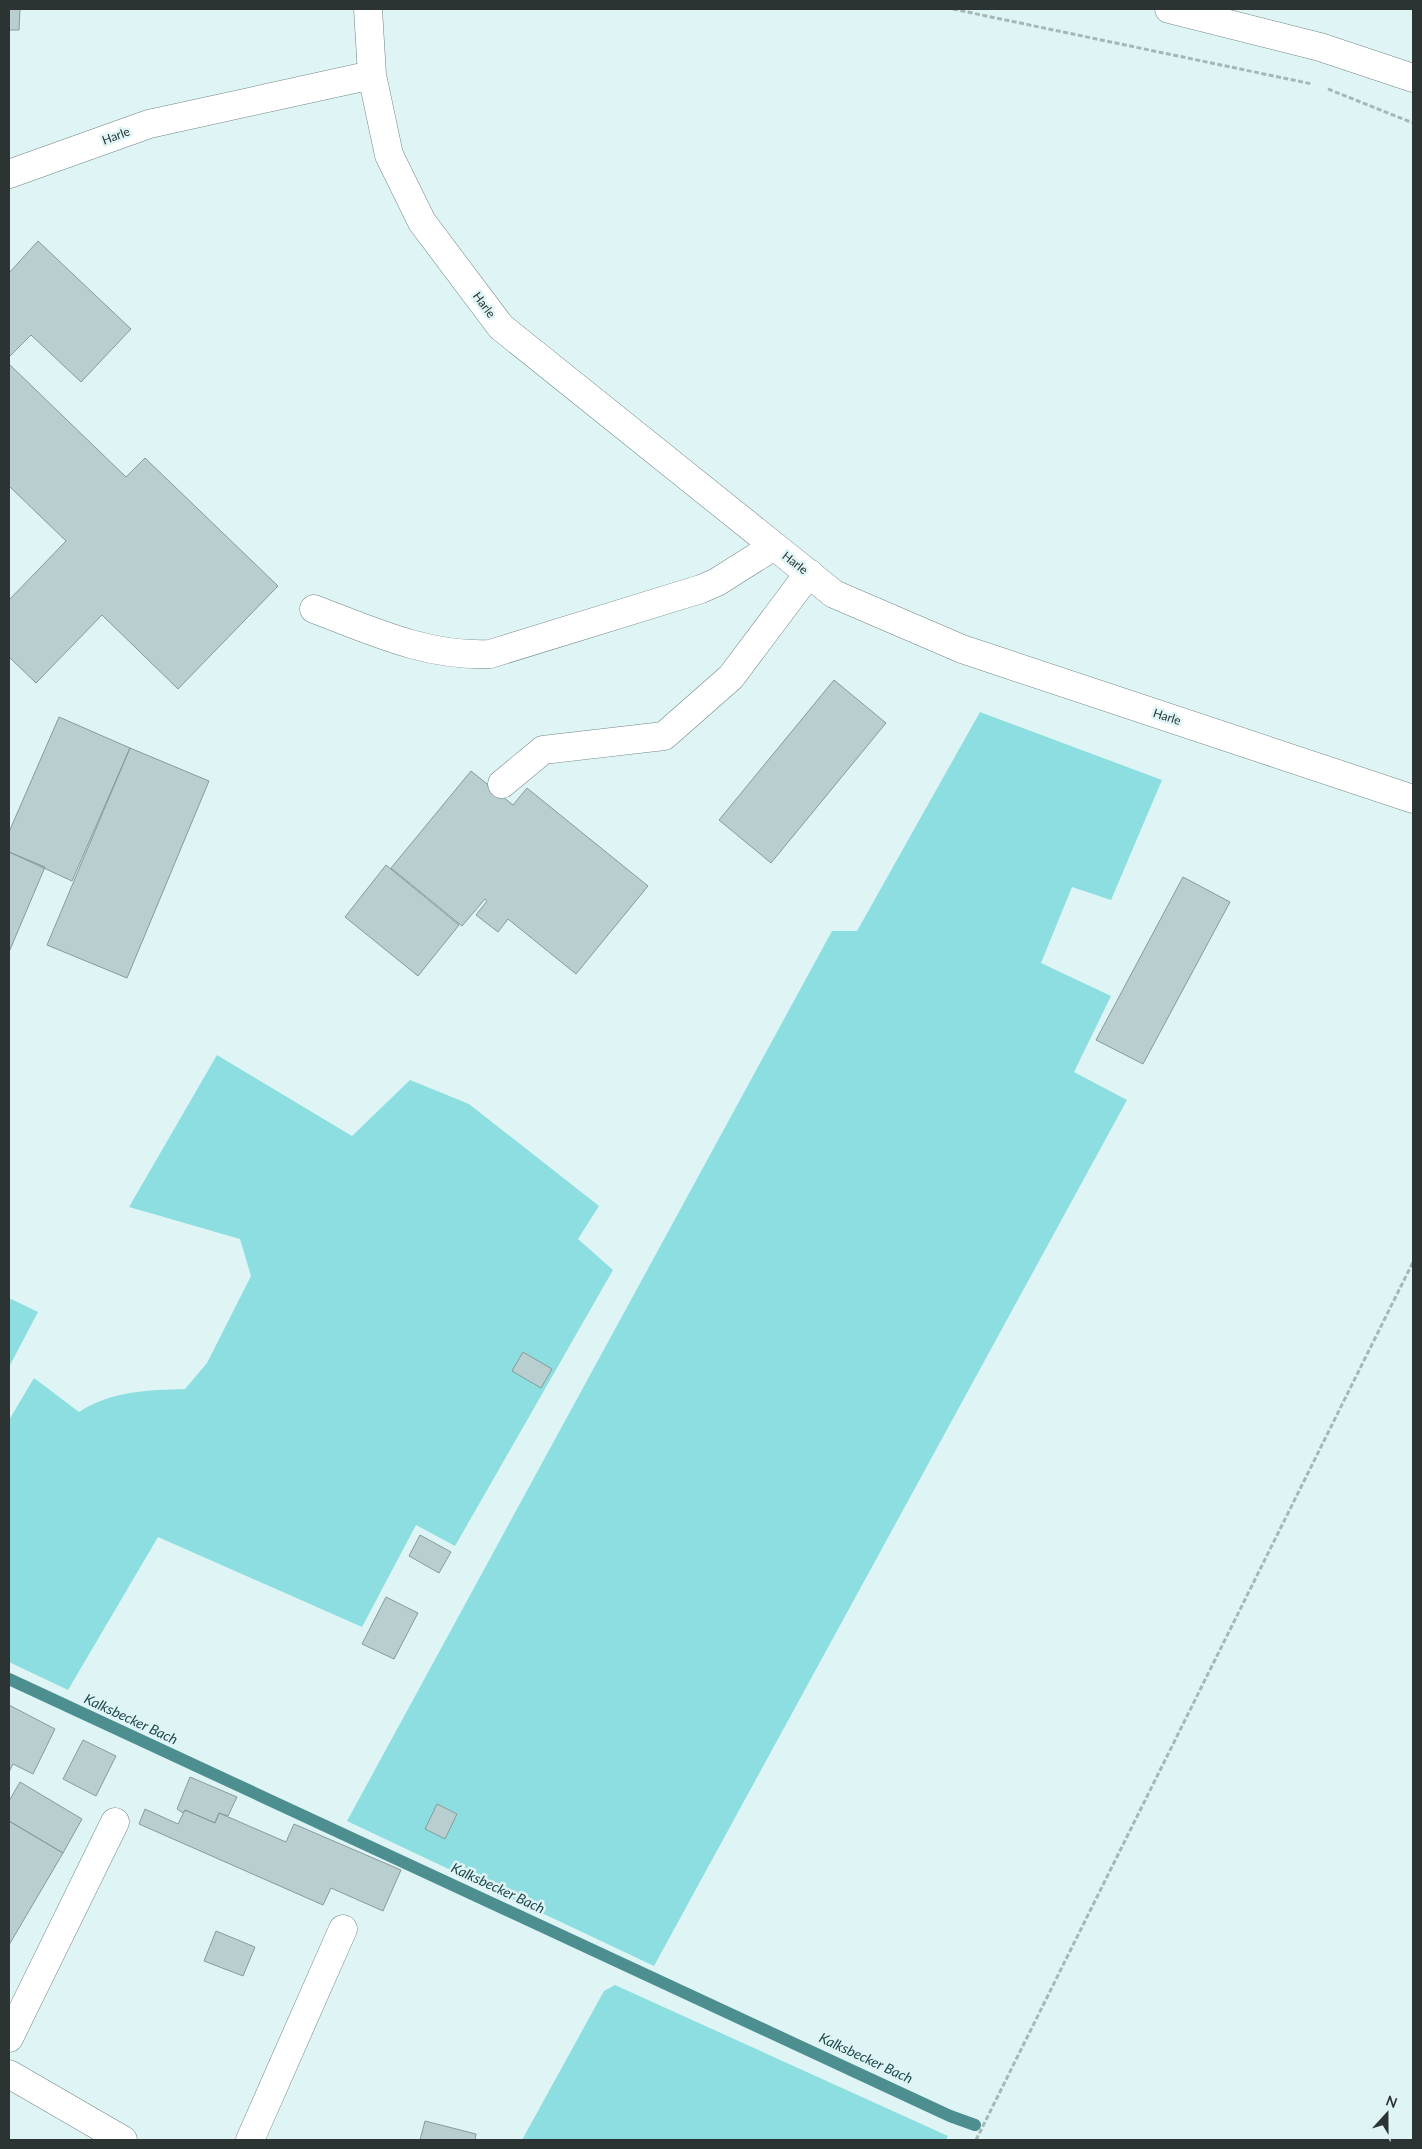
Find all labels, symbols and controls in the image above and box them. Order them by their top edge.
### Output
street label: Harle [100,124,132,147]
street label: Harle [470,289,499,321]
street label: Harle [779,548,811,577]
street label: Harle [1151,705,1183,728]
water label: Kalksbecker Bach [82,1689,181,1748]
water label: Kalksbecker Bach [449,1858,548,1917]
water label: Kalksbecker Bach [817,2028,916,2087]
north arrow [1362,2089,1412,2139]
text: N [1384,2092,1400,2111]

